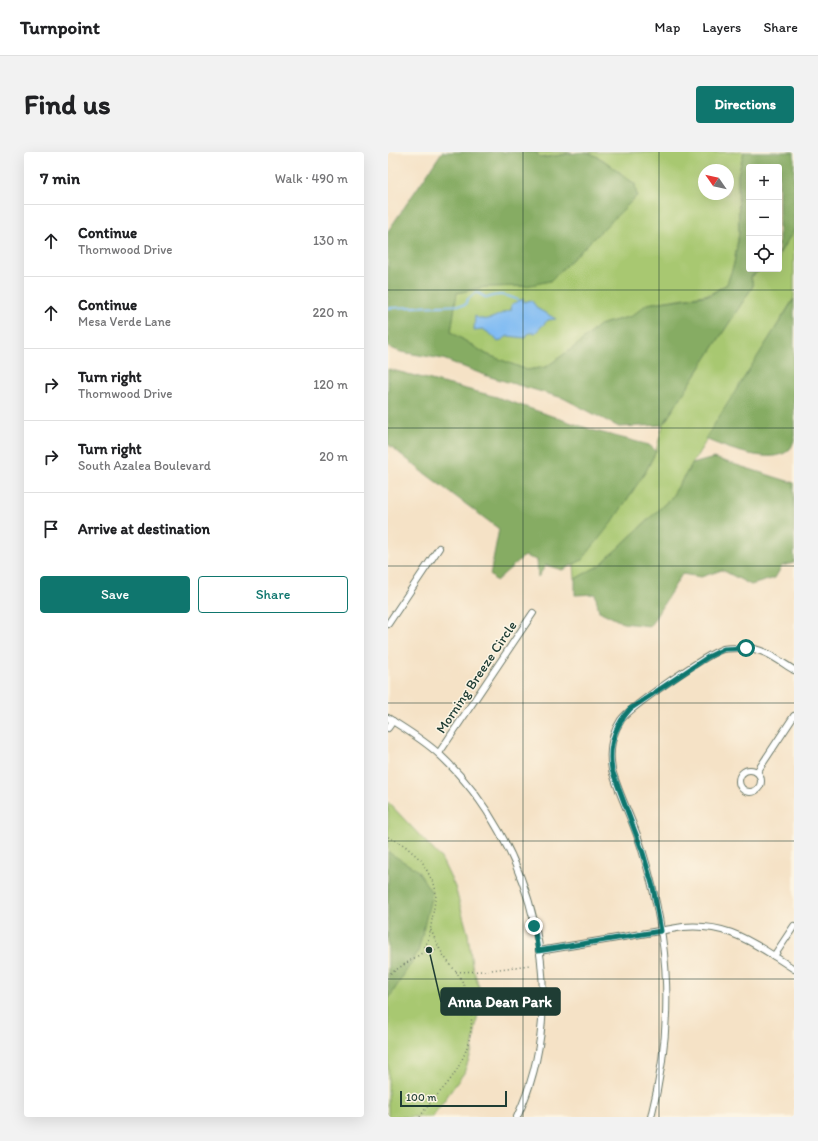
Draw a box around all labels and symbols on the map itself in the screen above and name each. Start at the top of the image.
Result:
north arrow [698,164,734,200]
street label: Morning Breeze Circle [432,617,521,737]
route start [737,639,755,657]
route end [525,917,543,935]
callout: Anna Dean Park [441,988,560,1015]
text: Anna Dean Park [447,993,552,1011]
scale bar [400,1089,507,1108]

